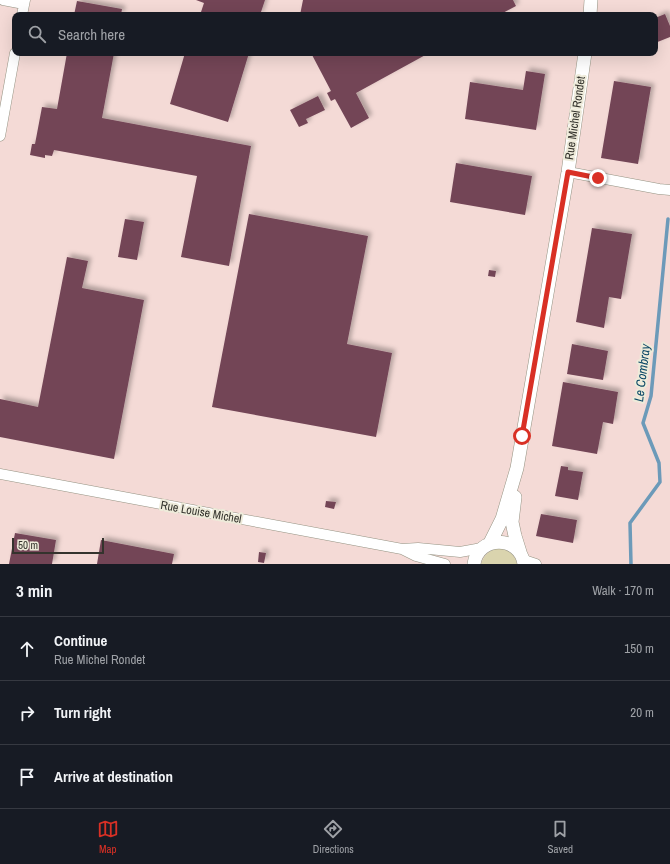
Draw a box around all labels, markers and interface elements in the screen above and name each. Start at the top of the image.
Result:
search box [12,12,658,56]
icon: search [26,23,48,45]
text: Search here [58,24,125,45]
street label: Rue Michel Rondet [561,75,589,161]
route end [589,169,607,187]
water label: Le Combray [630,342,654,403]
route start [513,427,531,445]
street label: Rue Louise Michel [159,497,243,527]
scale bar [12,536,104,555]
text: 50 m [18,538,38,552]
text: 3 min [16,579,52,602]
text: Walk · 170 m [592,582,654,599]
text: Continue [54,630,107,651]
icon: ahead [16,638,38,660]
text: 150 m [624,640,654,657]
text: Rue Michel Rondet [54,651,145,668]
icon: right [16,702,38,724]
text: Turn right [54,702,111,723]
text: 20 m [630,704,654,721]
icon: arrive [16,766,38,788]
text: Arrive at destination [54,766,173,787]
tab: Map [97,818,119,856]
tab: Directions [313,818,354,856]
tab: Saved [548,818,573,856]

